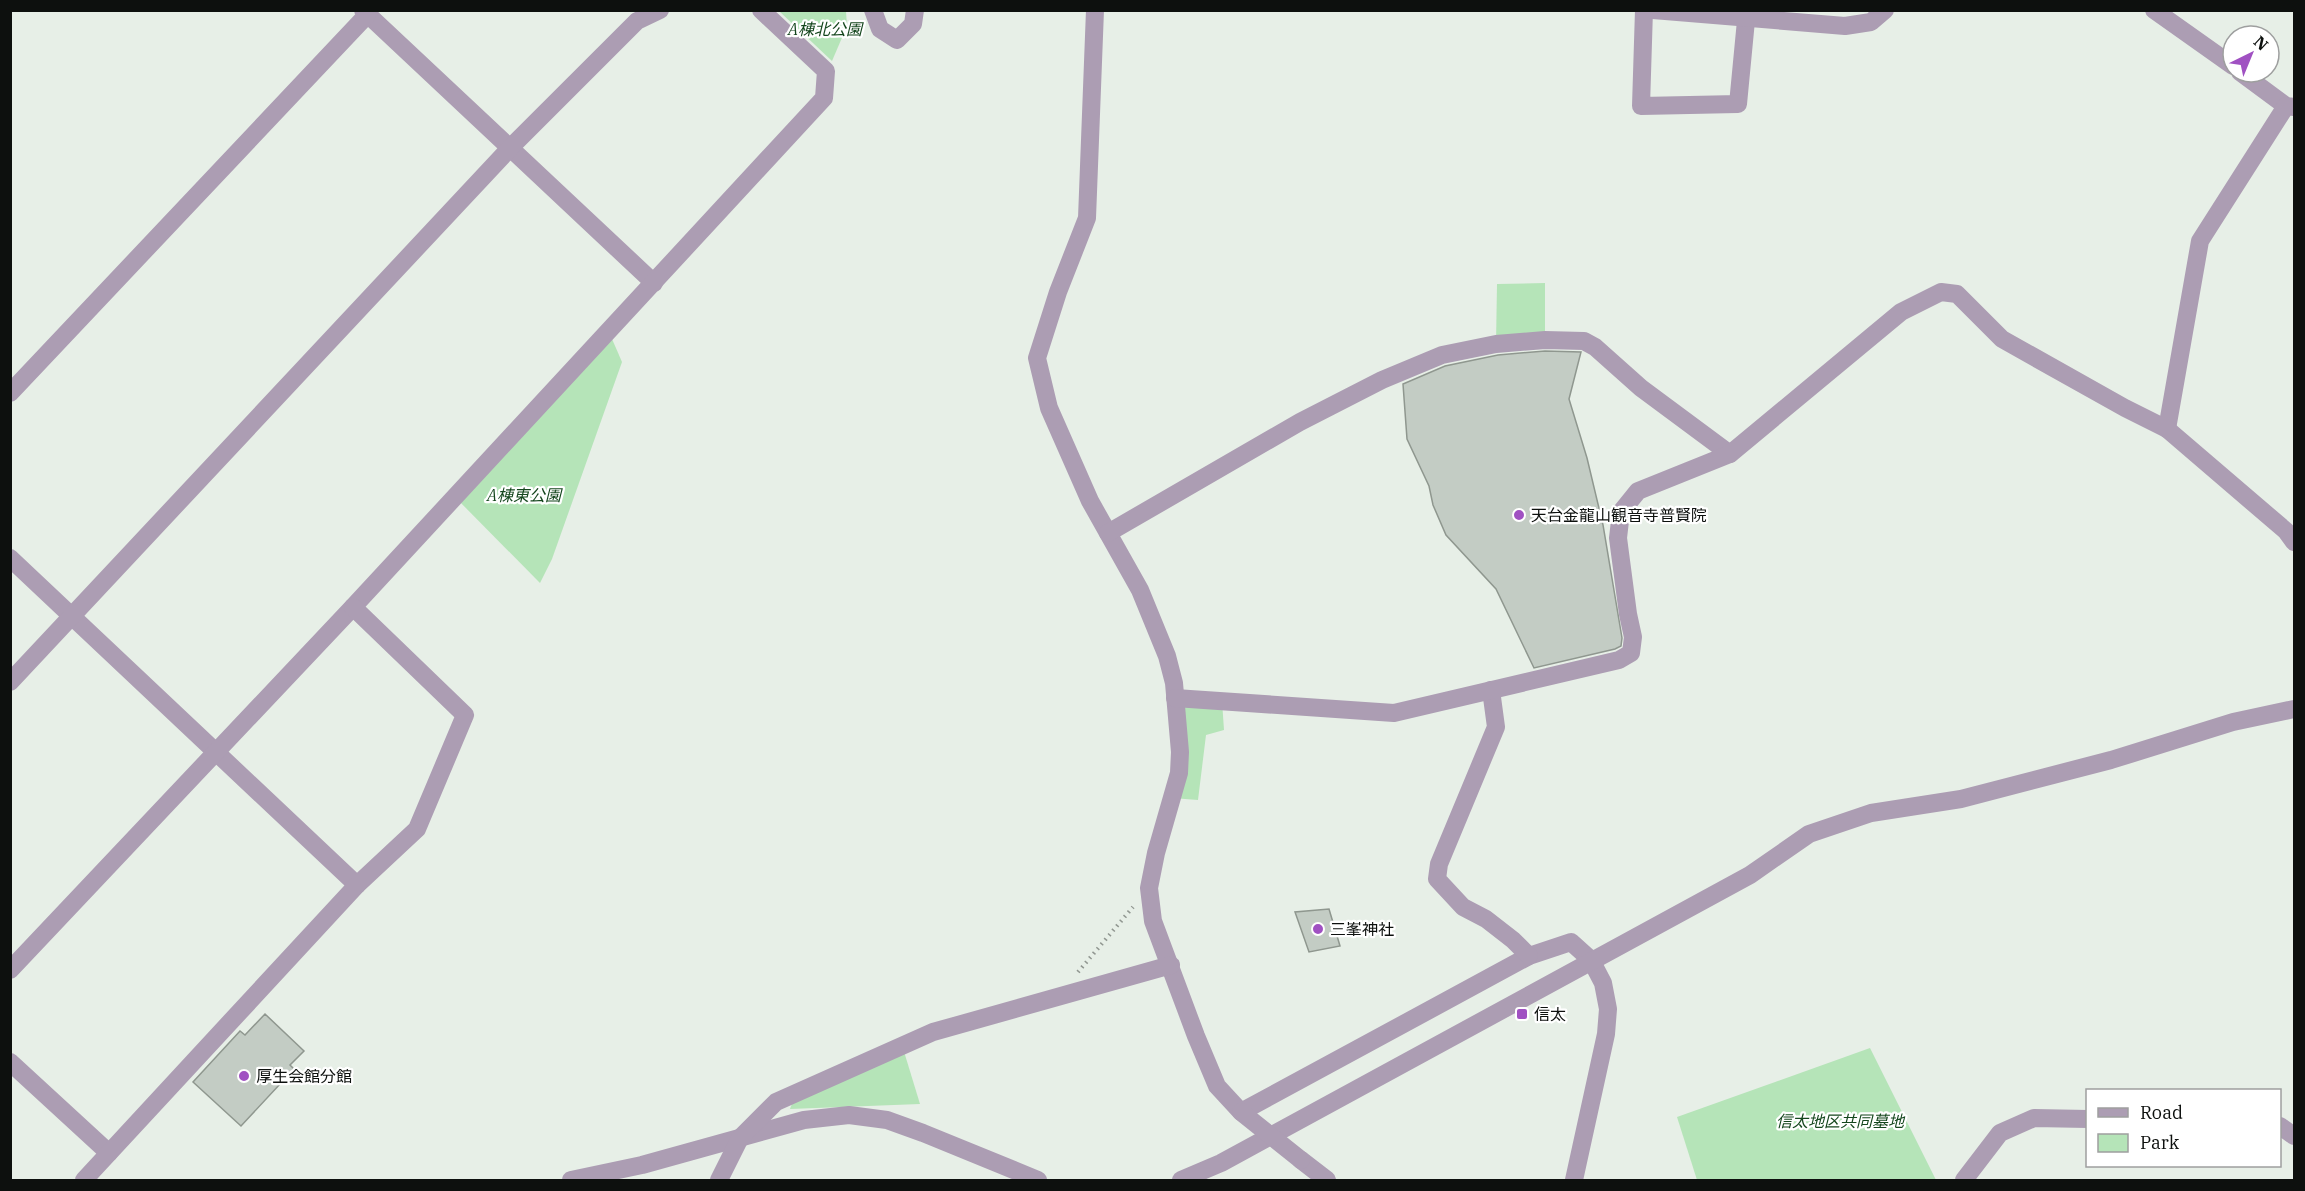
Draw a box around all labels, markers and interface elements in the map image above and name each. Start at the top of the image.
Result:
park label: A棟北公園 [787,19,864,39]
north arrow [2221,24,2281,84]
text: N [2250,31,2273,55]
park label: A棟東公園 [486,485,563,505]
place label: 天台金龍山観音寺普賢院 [1531,505,1707,525]
marker: 天台金龍山観音寺普賢院 [1512,508,1526,522]
place label: 三峯神社 [1330,919,1394,939]
marker: 三峯神社 [1311,922,1325,936]
place label: 信太 [1534,1004,1566,1024]
marker: 信太 [1515,1007,1529,1021]
place label: 厚生会館分館 [256,1066,352,1086]
marker: 厚生会館分館 [237,1069,251,1083]
legend [2086,1089,2281,1167]
text: Road [2140,1101,2183,1124]
park label: 信太地区共同墓地 [1776,1111,1906,1131]
text: Park [2140,1131,2180,1154]

